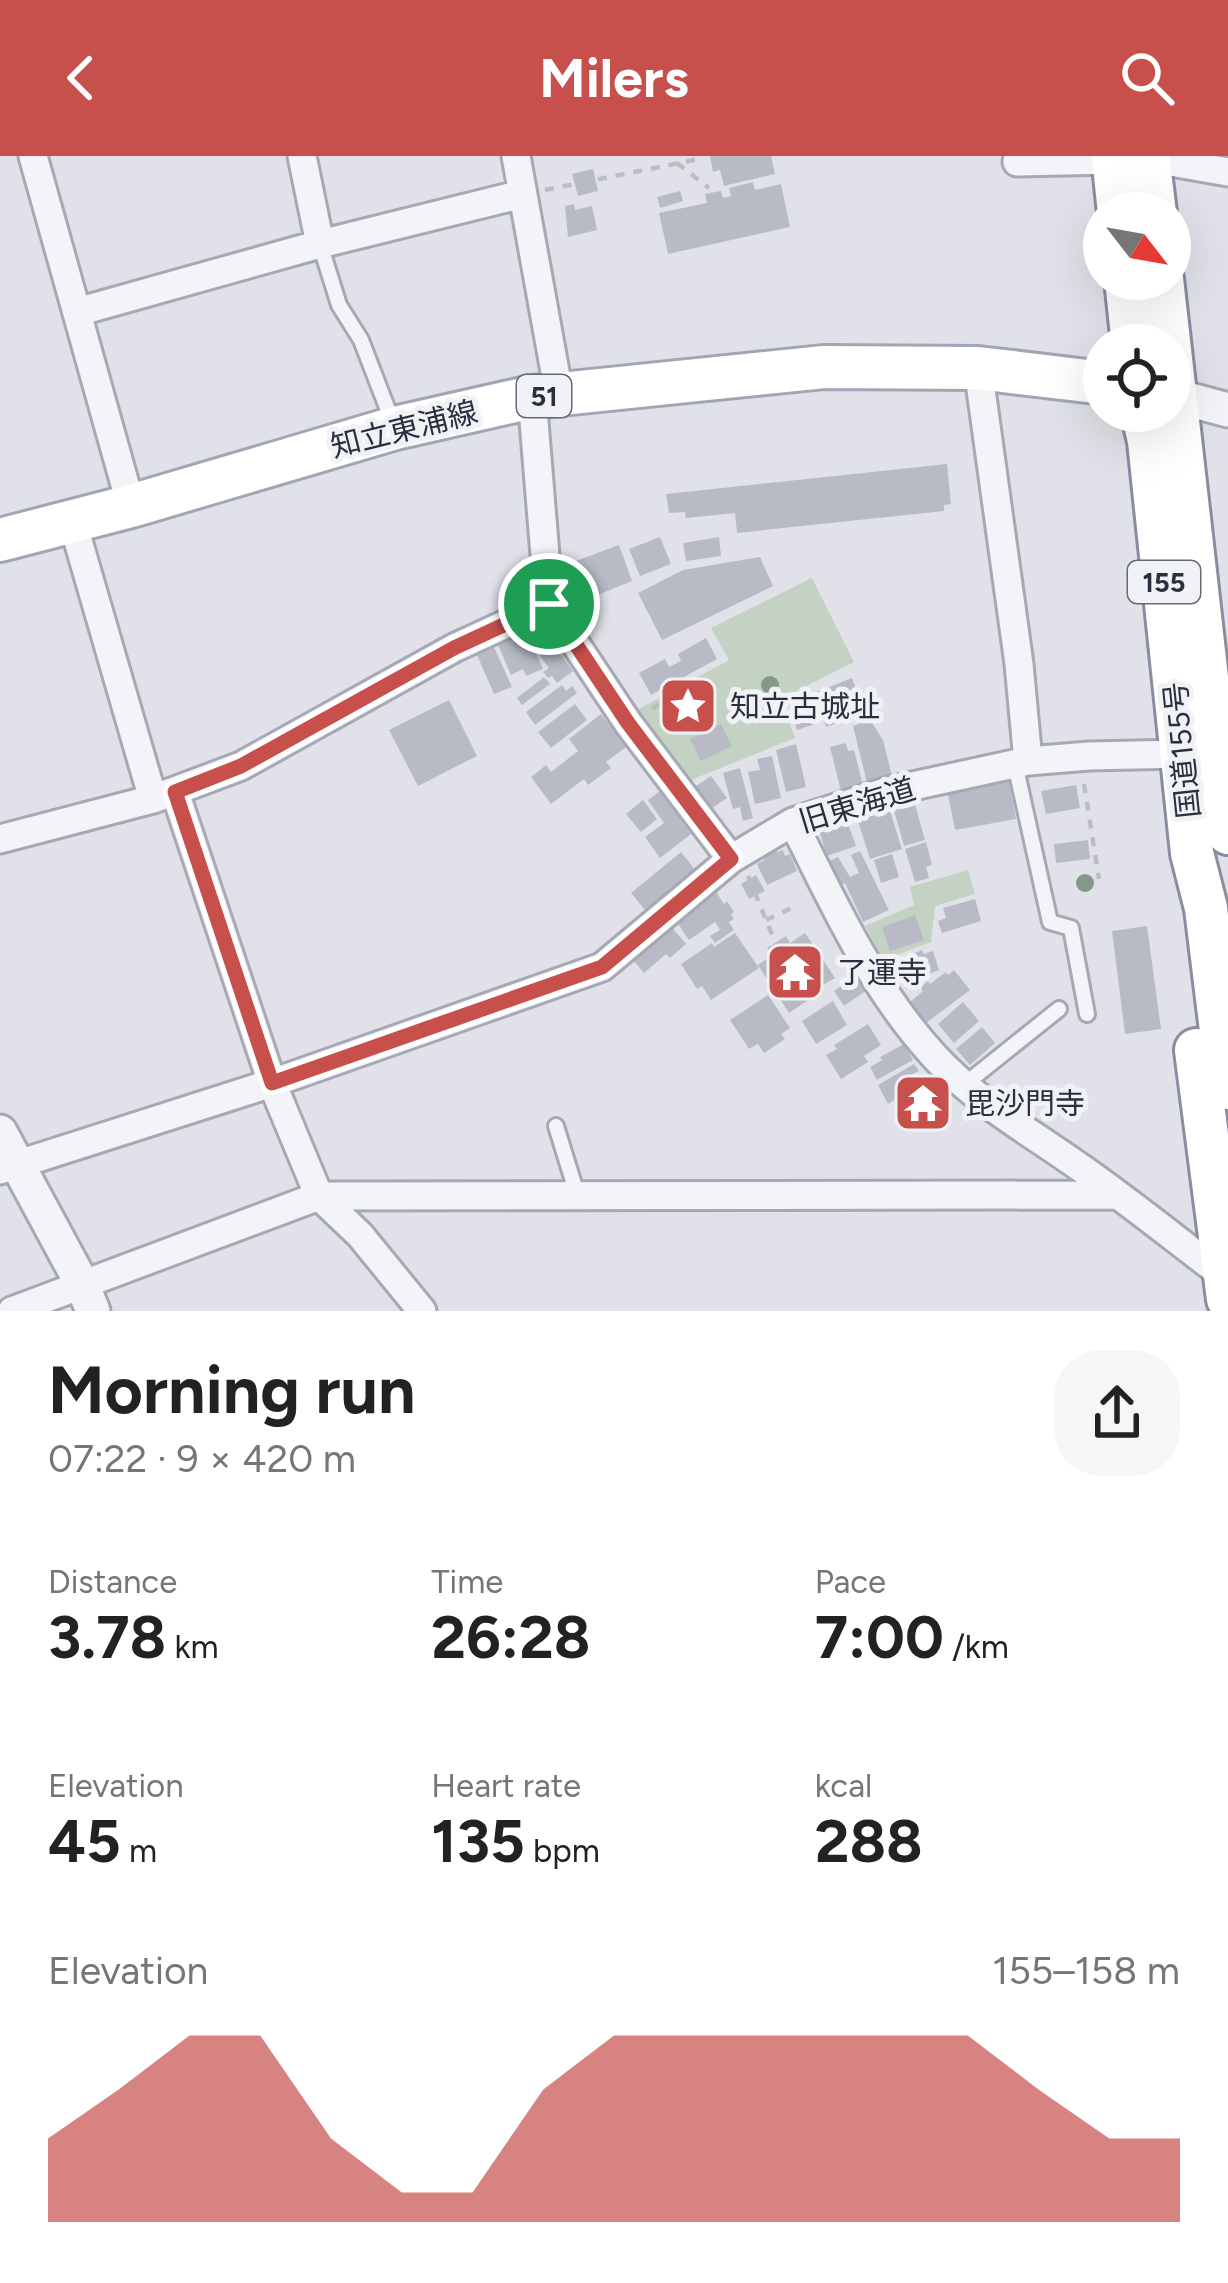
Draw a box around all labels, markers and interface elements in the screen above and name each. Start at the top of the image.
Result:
icon: back [48,45,114,111]
icon: search [1114,45,1180,111]
text: Milers [539,46,689,111]
north arrow [1083,192,1191,300]
map controls [1083,192,1191,432]
button: locate [1083,324,1191,432]
road number: 51 [517,375,571,417]
street label: 知立東浦線 [327,393,481,465]
pin [498,553,600,655]
road number: 155 [1128,561,1200,603]
icon: arrive [516,571,582,637]
place icon: 知立古城址 [657,675,719,737]
street label: 国道155号 [1156,680,1208,820]
place label: 知立古城址 [730,688,880,725]
street label: 旧東海道 [794,770,920,840]
temple icon: 了運寺 [764,941,826,1003]
place label: 了運寺 [837,954,927,991]
temple icon: 毘沙門寺 [892,1072,954,1134]
place label: 毘沙門寺 [965,1085,1085,1122]
text: Morning run [48,1350,416,1430]
button: share [1054,1350,1180,1476]
text: 07:22 · 9 × 420 m [48,1435,356,1482]
text: Distance [48,1562,177,1601]
text: Time [431,1562,503,1601]
text: Pace [815,1562,886,1601]
text: 3.78 [48,1601,166,1673]
text: 26:28 [431,1601,590,1673]
text: 7:00 [815,1601,944,1673]
text: km [166,1627,219,1666]
text: /km [944,1627,1009,1666]
text: Elevation [48,1766,184,1805]
text: Heart rate [431,1766,581,1805]
text: kcal [815,1766,872,1805]
text: 45 [48,1805,121,1877]
text: 135 [431,1805,525,1877]
text: 288 [815,1805,923,1877]
text: m [121,1831,157,1870]
text: bpm [525,1831,600,1870]
text: Elevation [48,1947,208,1994]
text: 155–158 m [992,1947,1180,1994]

